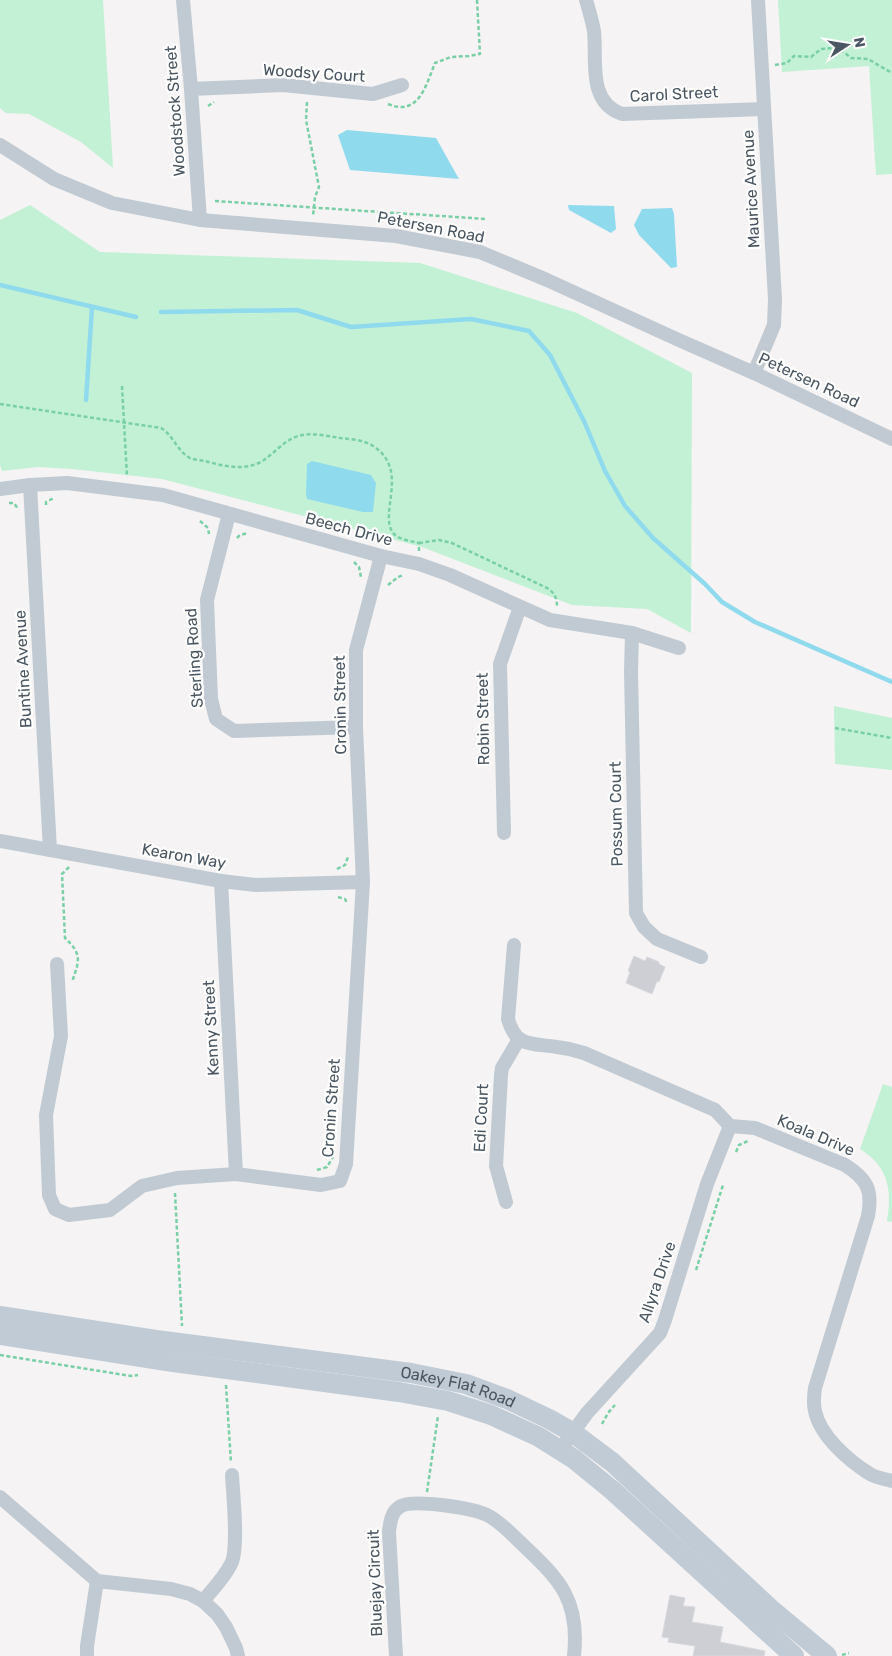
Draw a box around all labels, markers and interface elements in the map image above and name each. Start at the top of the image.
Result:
north arrow [822,20,872,70]
text: N [850,36,869,49]
street label: Woodstock Street [161,45,189,177]
street label: Woodsy Court [262,60,366,86]
street label: Carol Street [629,82,719,106]
street label: Maurice Avenue [738,129,764,249]
street label: Petersen Road [376,207,486,247]
street label: Petersen Road [756,348,862,412]
street label: Beech Drive [303,508,395,550]
street label: Sterling Road [181,607,207,709]
street label: Buntine Avenue [10,609,36,729]
street label: Cronin Street [330,655,350,755]
street label: Robin Street [473,672,493,766]
street label: Possum Court [606,761,626,867]
street label: Kearon Way [140,839,228,873]
street label: Kenny Street [199,980,223,1076]
street label: Cronin Street [318,1058,344,1158]
street label: Edi Court [470,1083,492,1153]
street label: Koala Drive [774,1110,858,1160]
street label: Allyra Drive [634,1239,680,1325]
street label: Oakey Flat Road [400,1362,519,1411]
street label: Bluejay Circuit [364,1529,386,1637]

